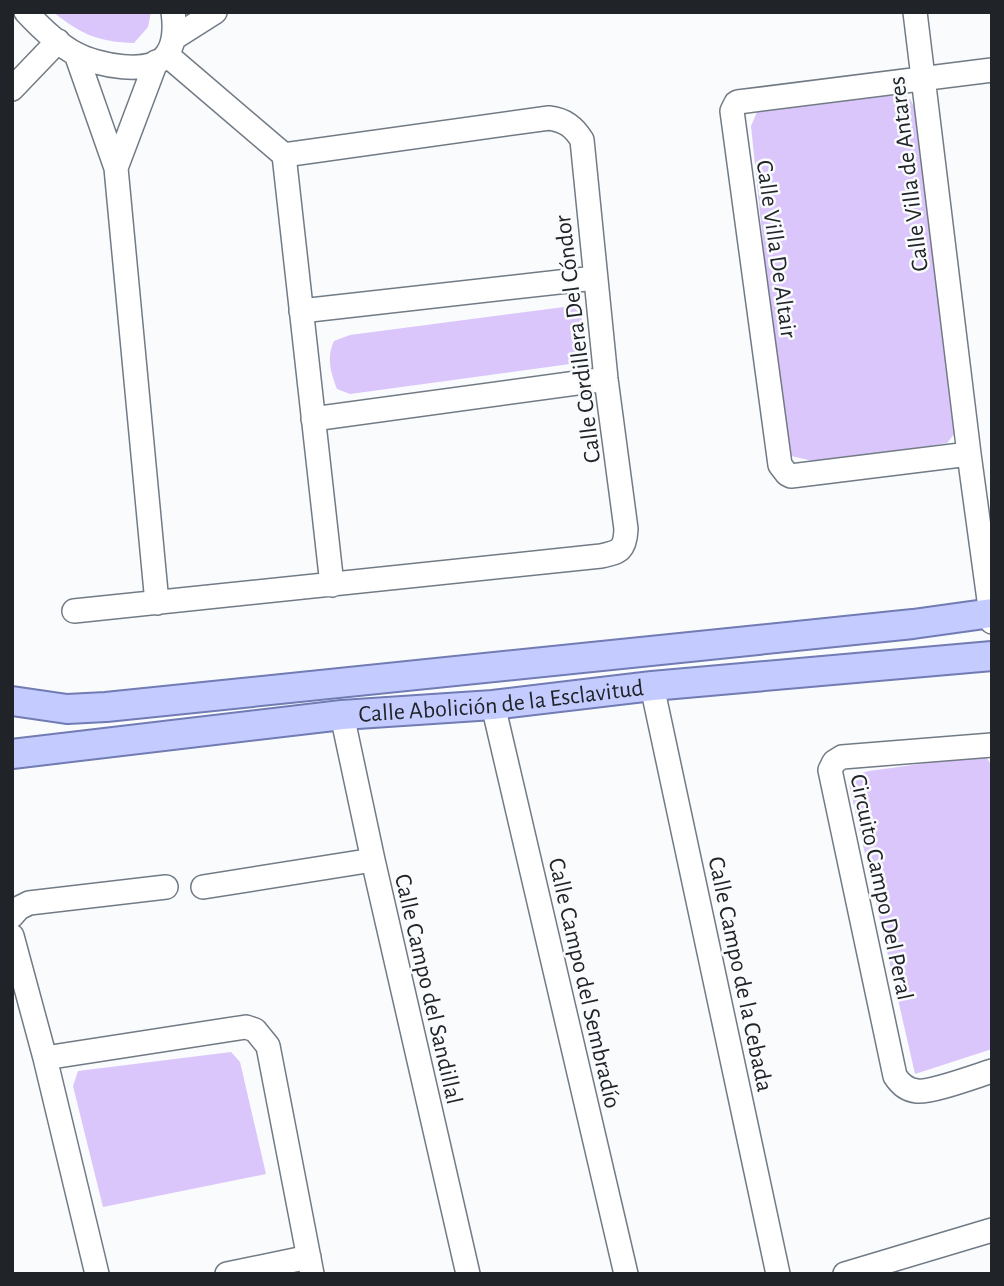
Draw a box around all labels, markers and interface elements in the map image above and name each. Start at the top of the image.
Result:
street label: Calle Villa de Antares [885,75,933,273]
street label: Calle Villa De Altair [752,159,800,340]
street label: Calle Cordillera Del Cóndor [551,213,605,464]
street label: Calle Abolición de la Esclavitud [358,676,645,727]
street label: Circuito Campo Del Peral [845,772,917,1002]
street label: Calle Campo de la Cebada [703,855,777,1094]
street label: Calle Campo del Sembradío [544,856,625,1111]
street label: Calle Campo del Sandillal [390,872,466,1107]

